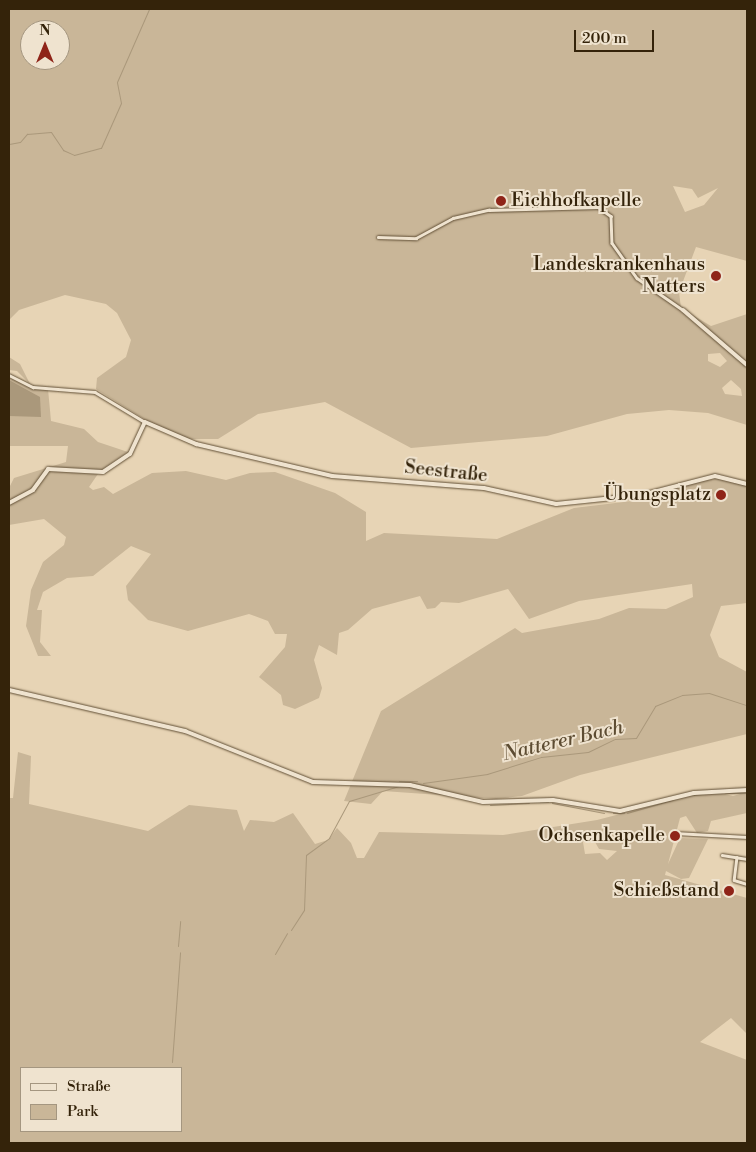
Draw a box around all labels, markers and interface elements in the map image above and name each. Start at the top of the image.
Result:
north arrow [20,20,70,70]
scale bar [576,20,656,52]
text: N [39,22,51,40]
text: 200 m [582,29,627,48]
place label: Eichhofkapelle [511,190,641,212]
marker: Eichhofkapelle [495,195,507,207]
place label: Landeskrankenhaus Natters [533,254,705,298]
marker: Landeskrankenhaus Natters [709,269,723,283]
street label: Seestraße [403,456,489,488]
place label: Übungsplatz [604,484,711,506]
marker: Übungsplatz [715,489,727,501]
water label: Natterer Bach [500,715,626,767]
place label: Ochsenkapelle [539,825,665,847]
marker: Ochsenkapelle [669,830,681,842]
place label: Schießstand [614,880,719,902]
marker: Schießstand [723,885,735,897]
legend [20,1067,182,1132]
text: Straße [67,1077,111,1096]
text: Park [67,1102,98,1121]

